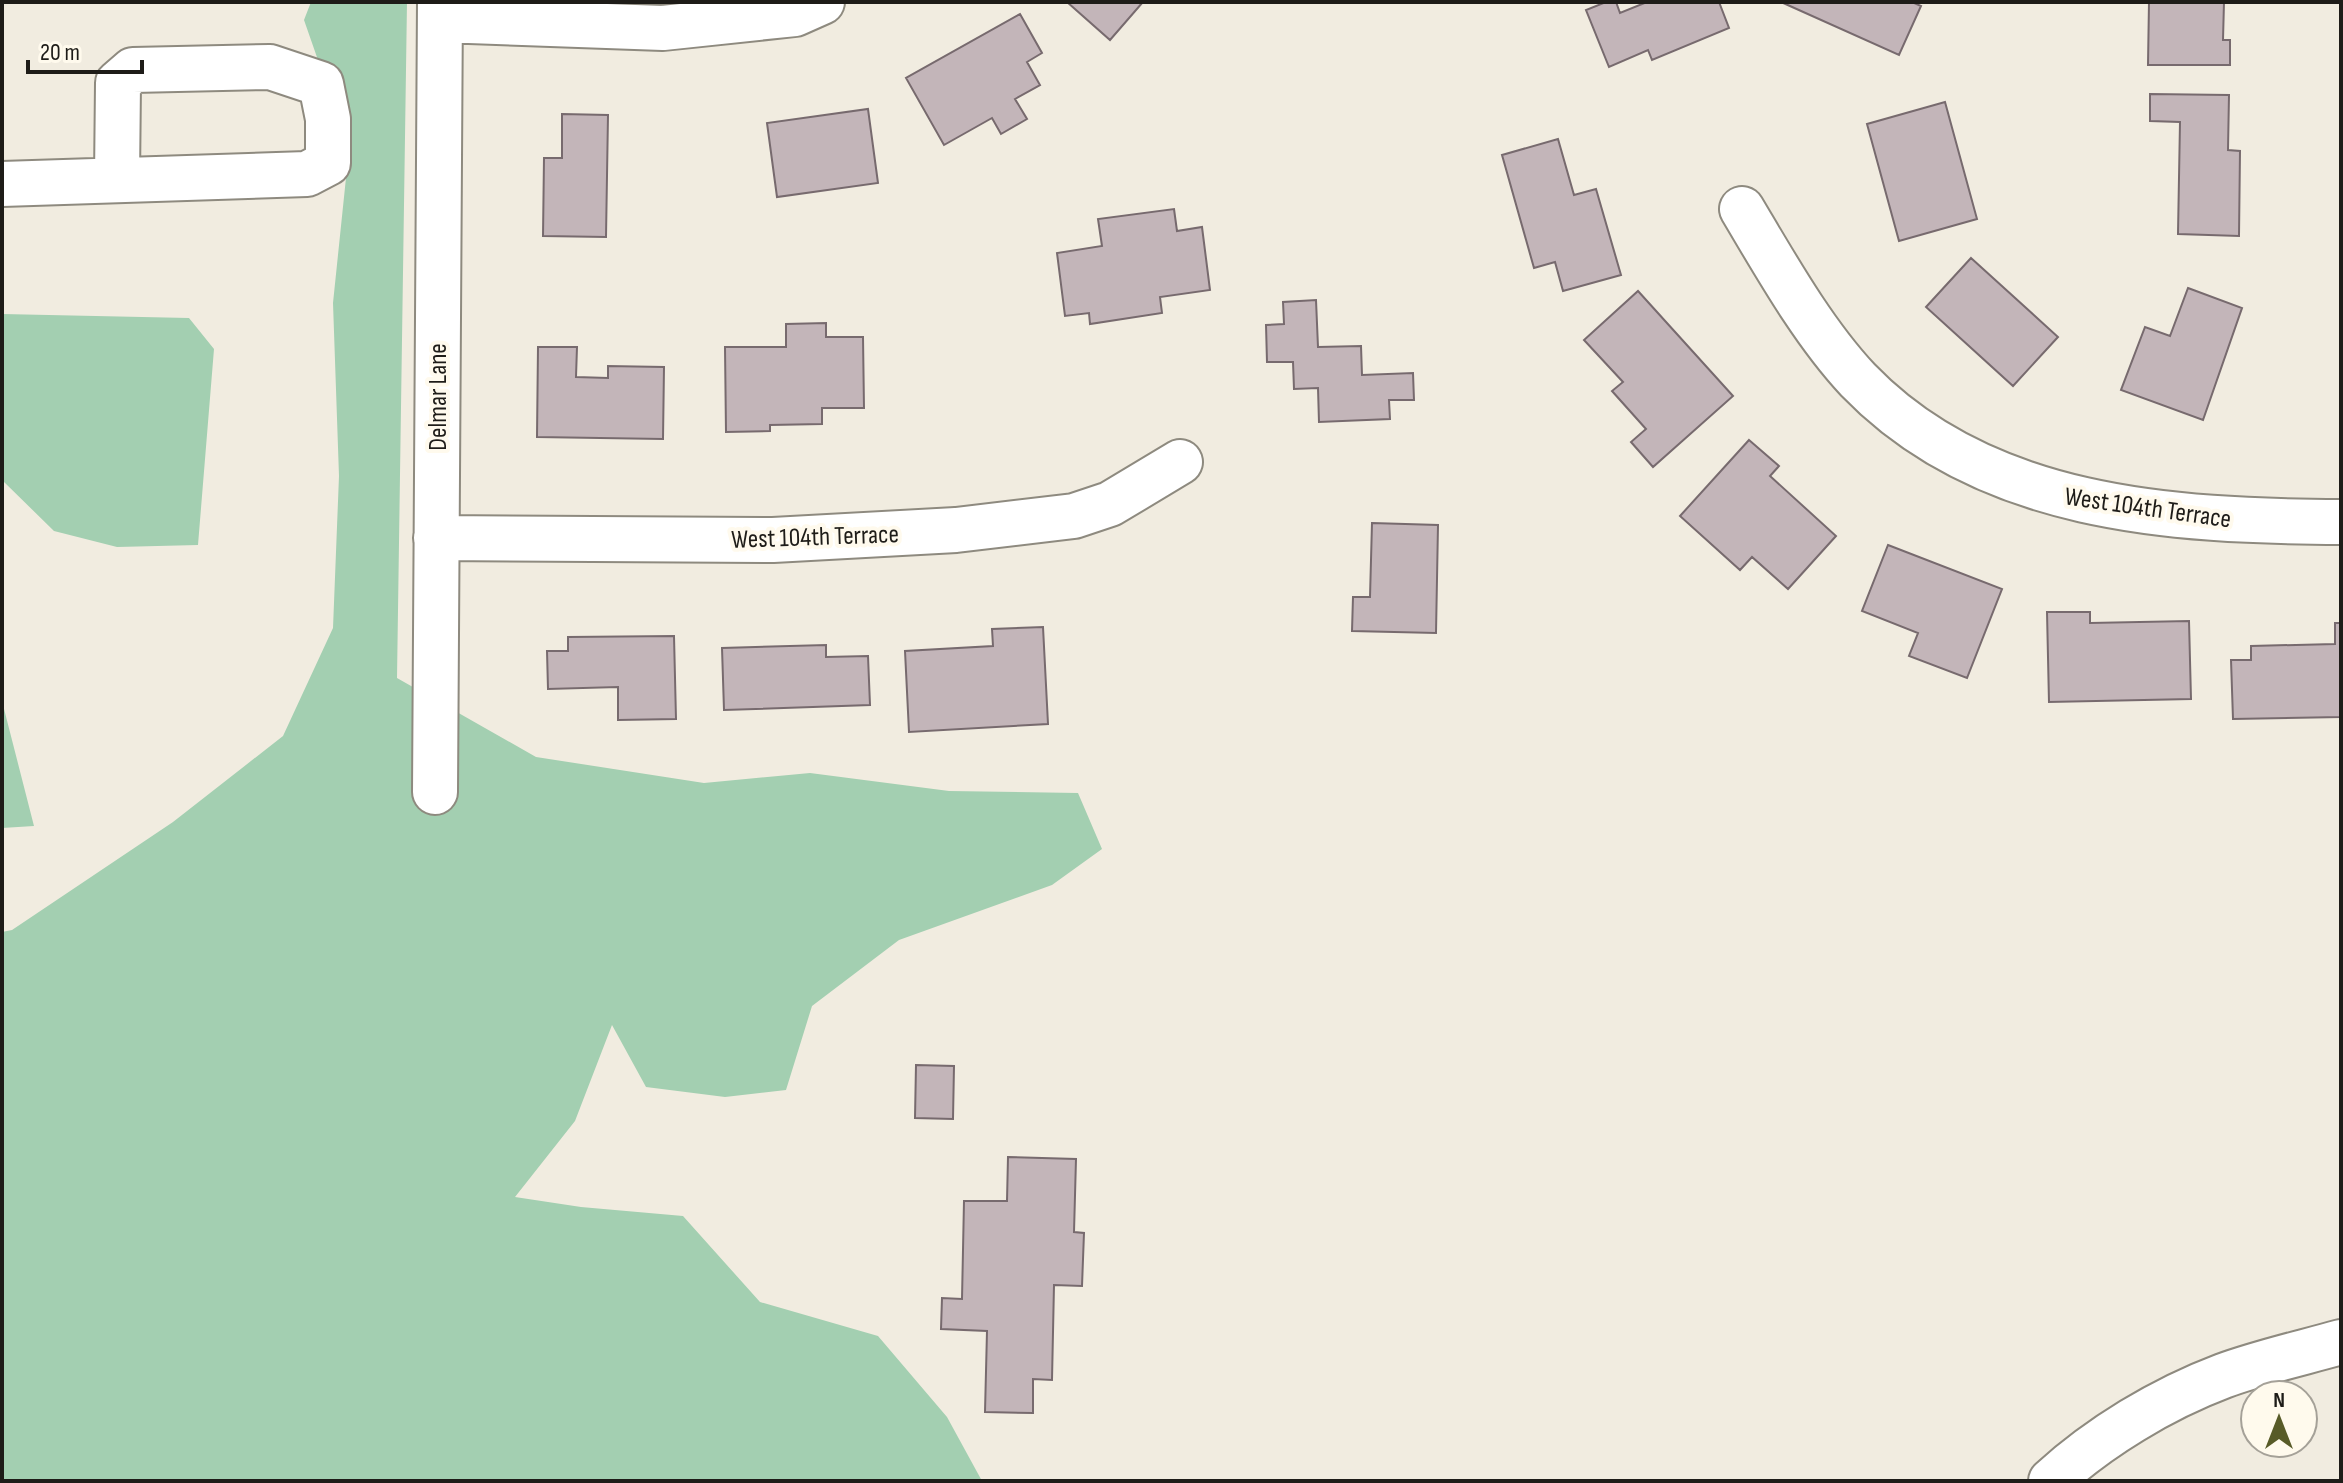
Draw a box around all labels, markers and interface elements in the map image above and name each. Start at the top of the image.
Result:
scale bar [28,24,142,74]
text: 20 m [40,38,80,67]
street label: Delmar Lane [423,343,454,451]
street label: West 104th Terrace [2063,481,2233,536]
street label: West 104th Terrace [731,519,899,556]
north arrow [2239,1379,2319,1459]
text: N [2273,1387,2285,1414]

